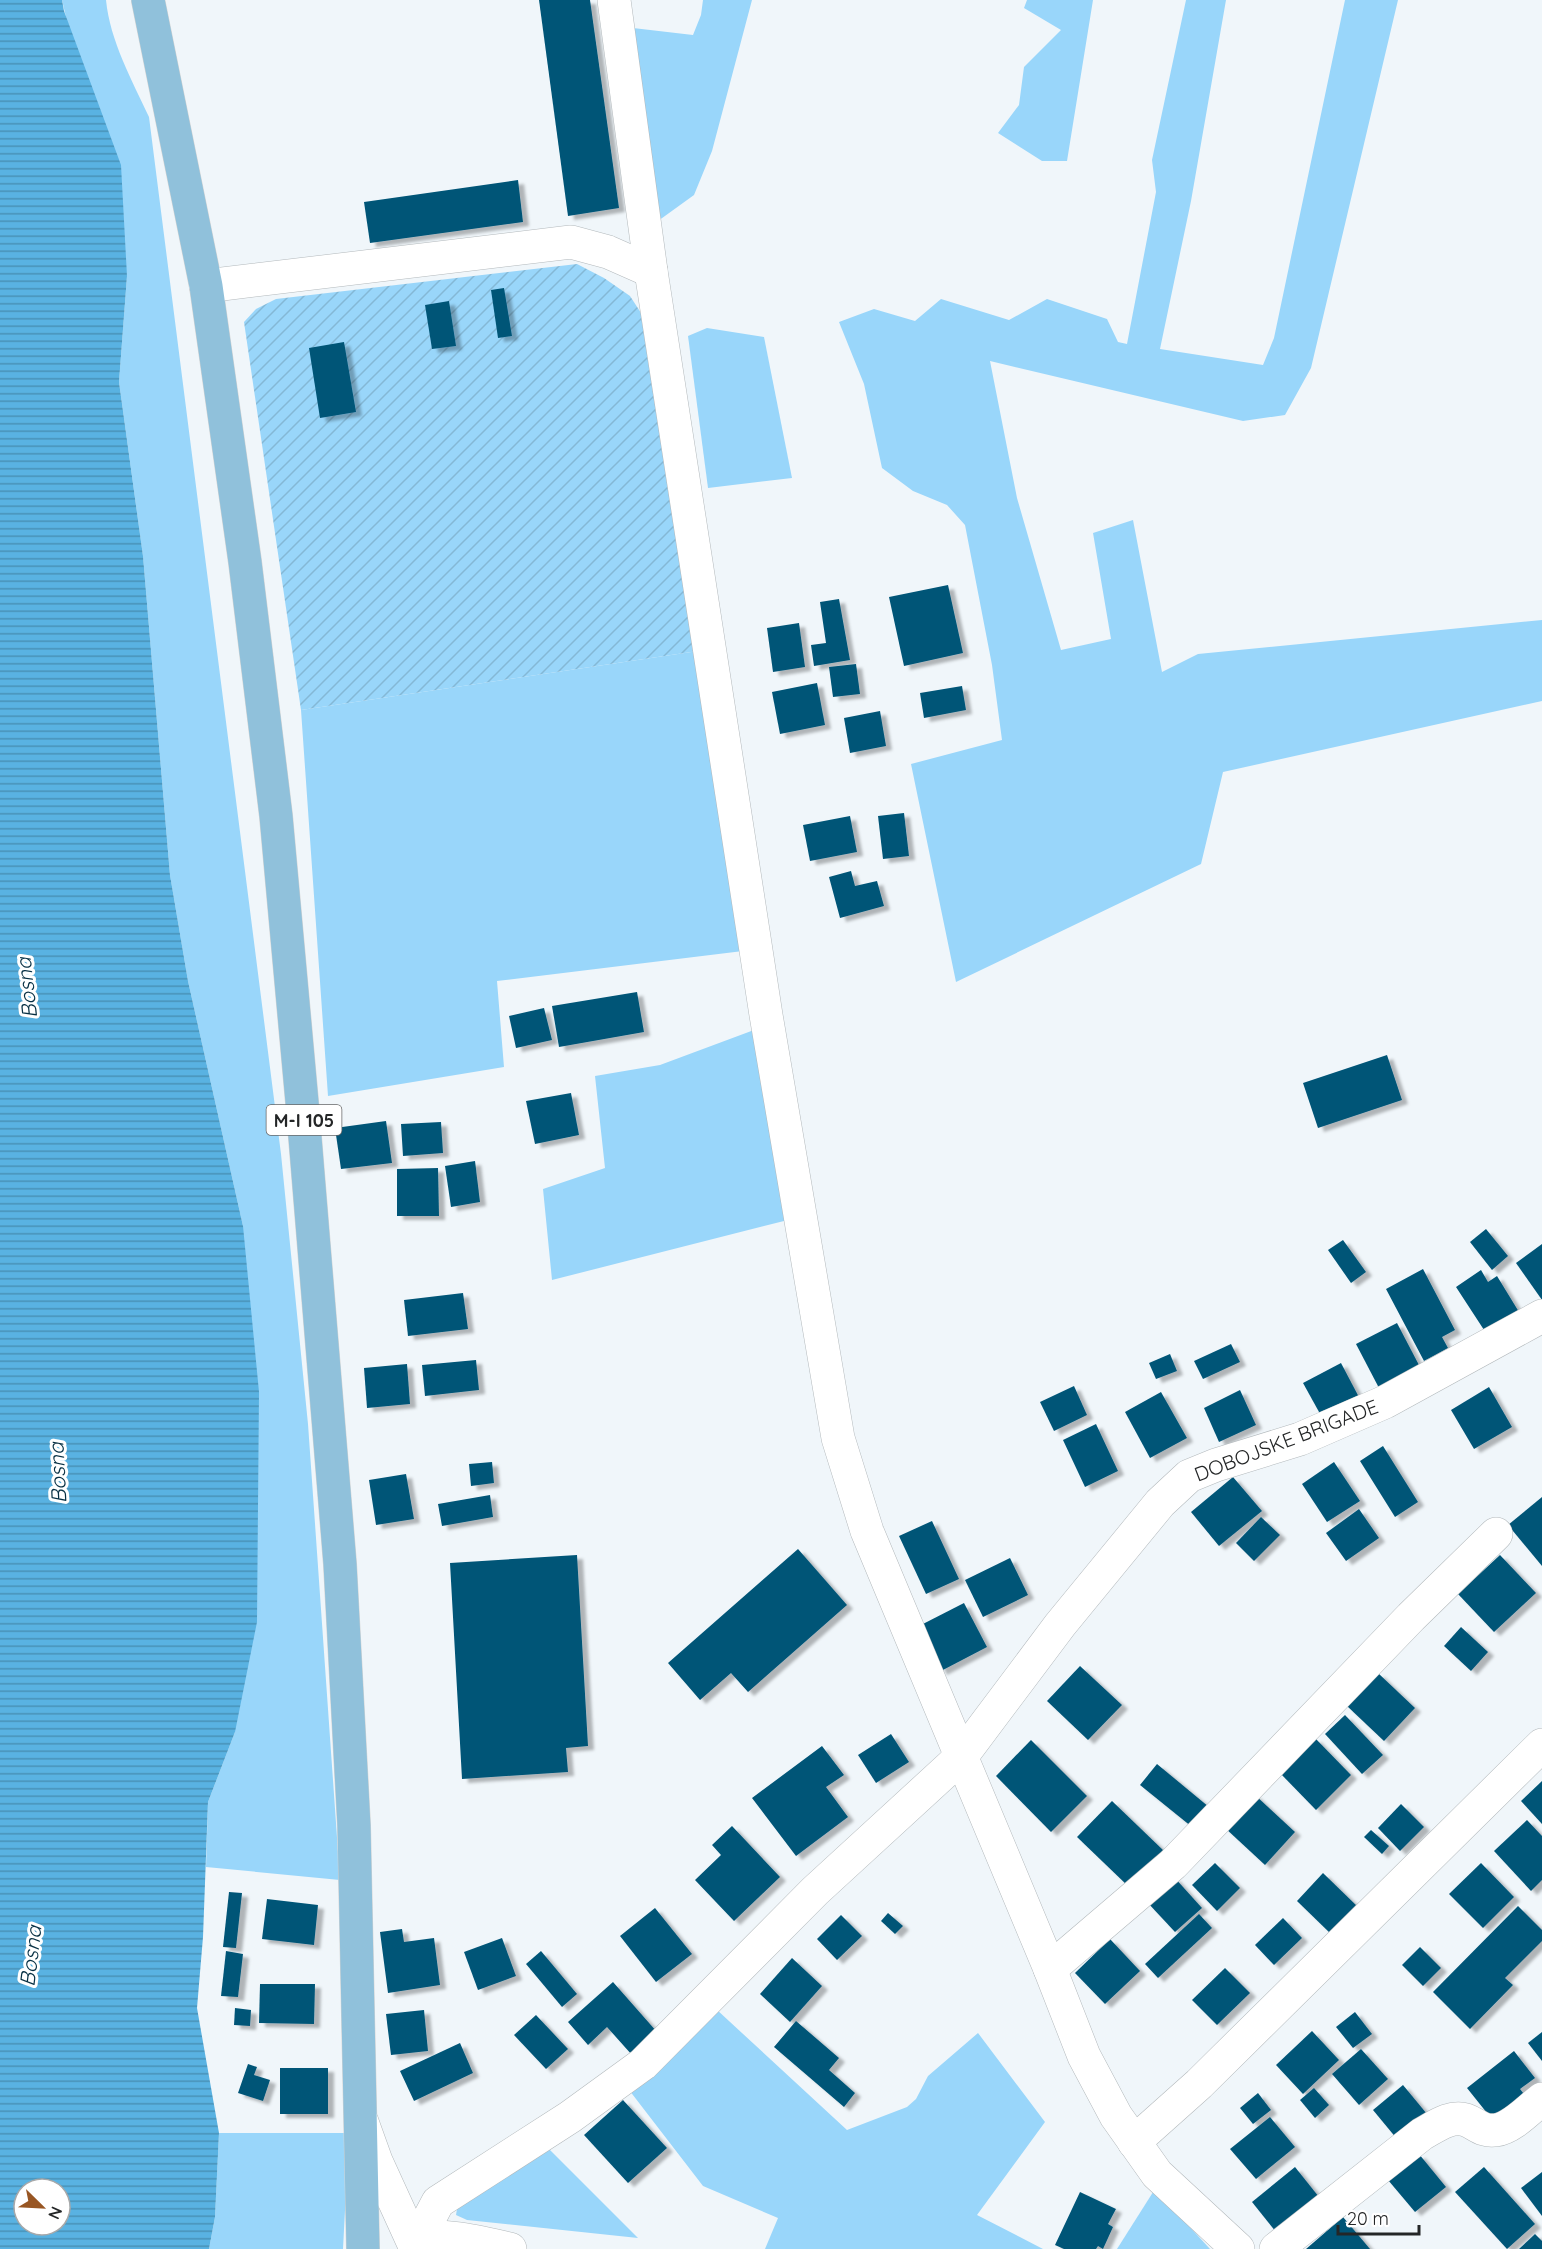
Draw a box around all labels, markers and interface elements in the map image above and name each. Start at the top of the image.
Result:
water label: Bosna [10,955,42,1020]
road number: M-I 105 [266,1105,342,1135]
street label: DOBOJSKE BRIGADE [1191,1393,1381,1487]
water label: Bosna [42,1441,72,1504]
water label: Bosna [13,1923,47,1988]
north arrow [12,2177,72,2237]
scale bar [1338,2198,1419,2236]
text: N [44,2204,67,2223]
text: 20 m [1347,2207,1389,2230]

